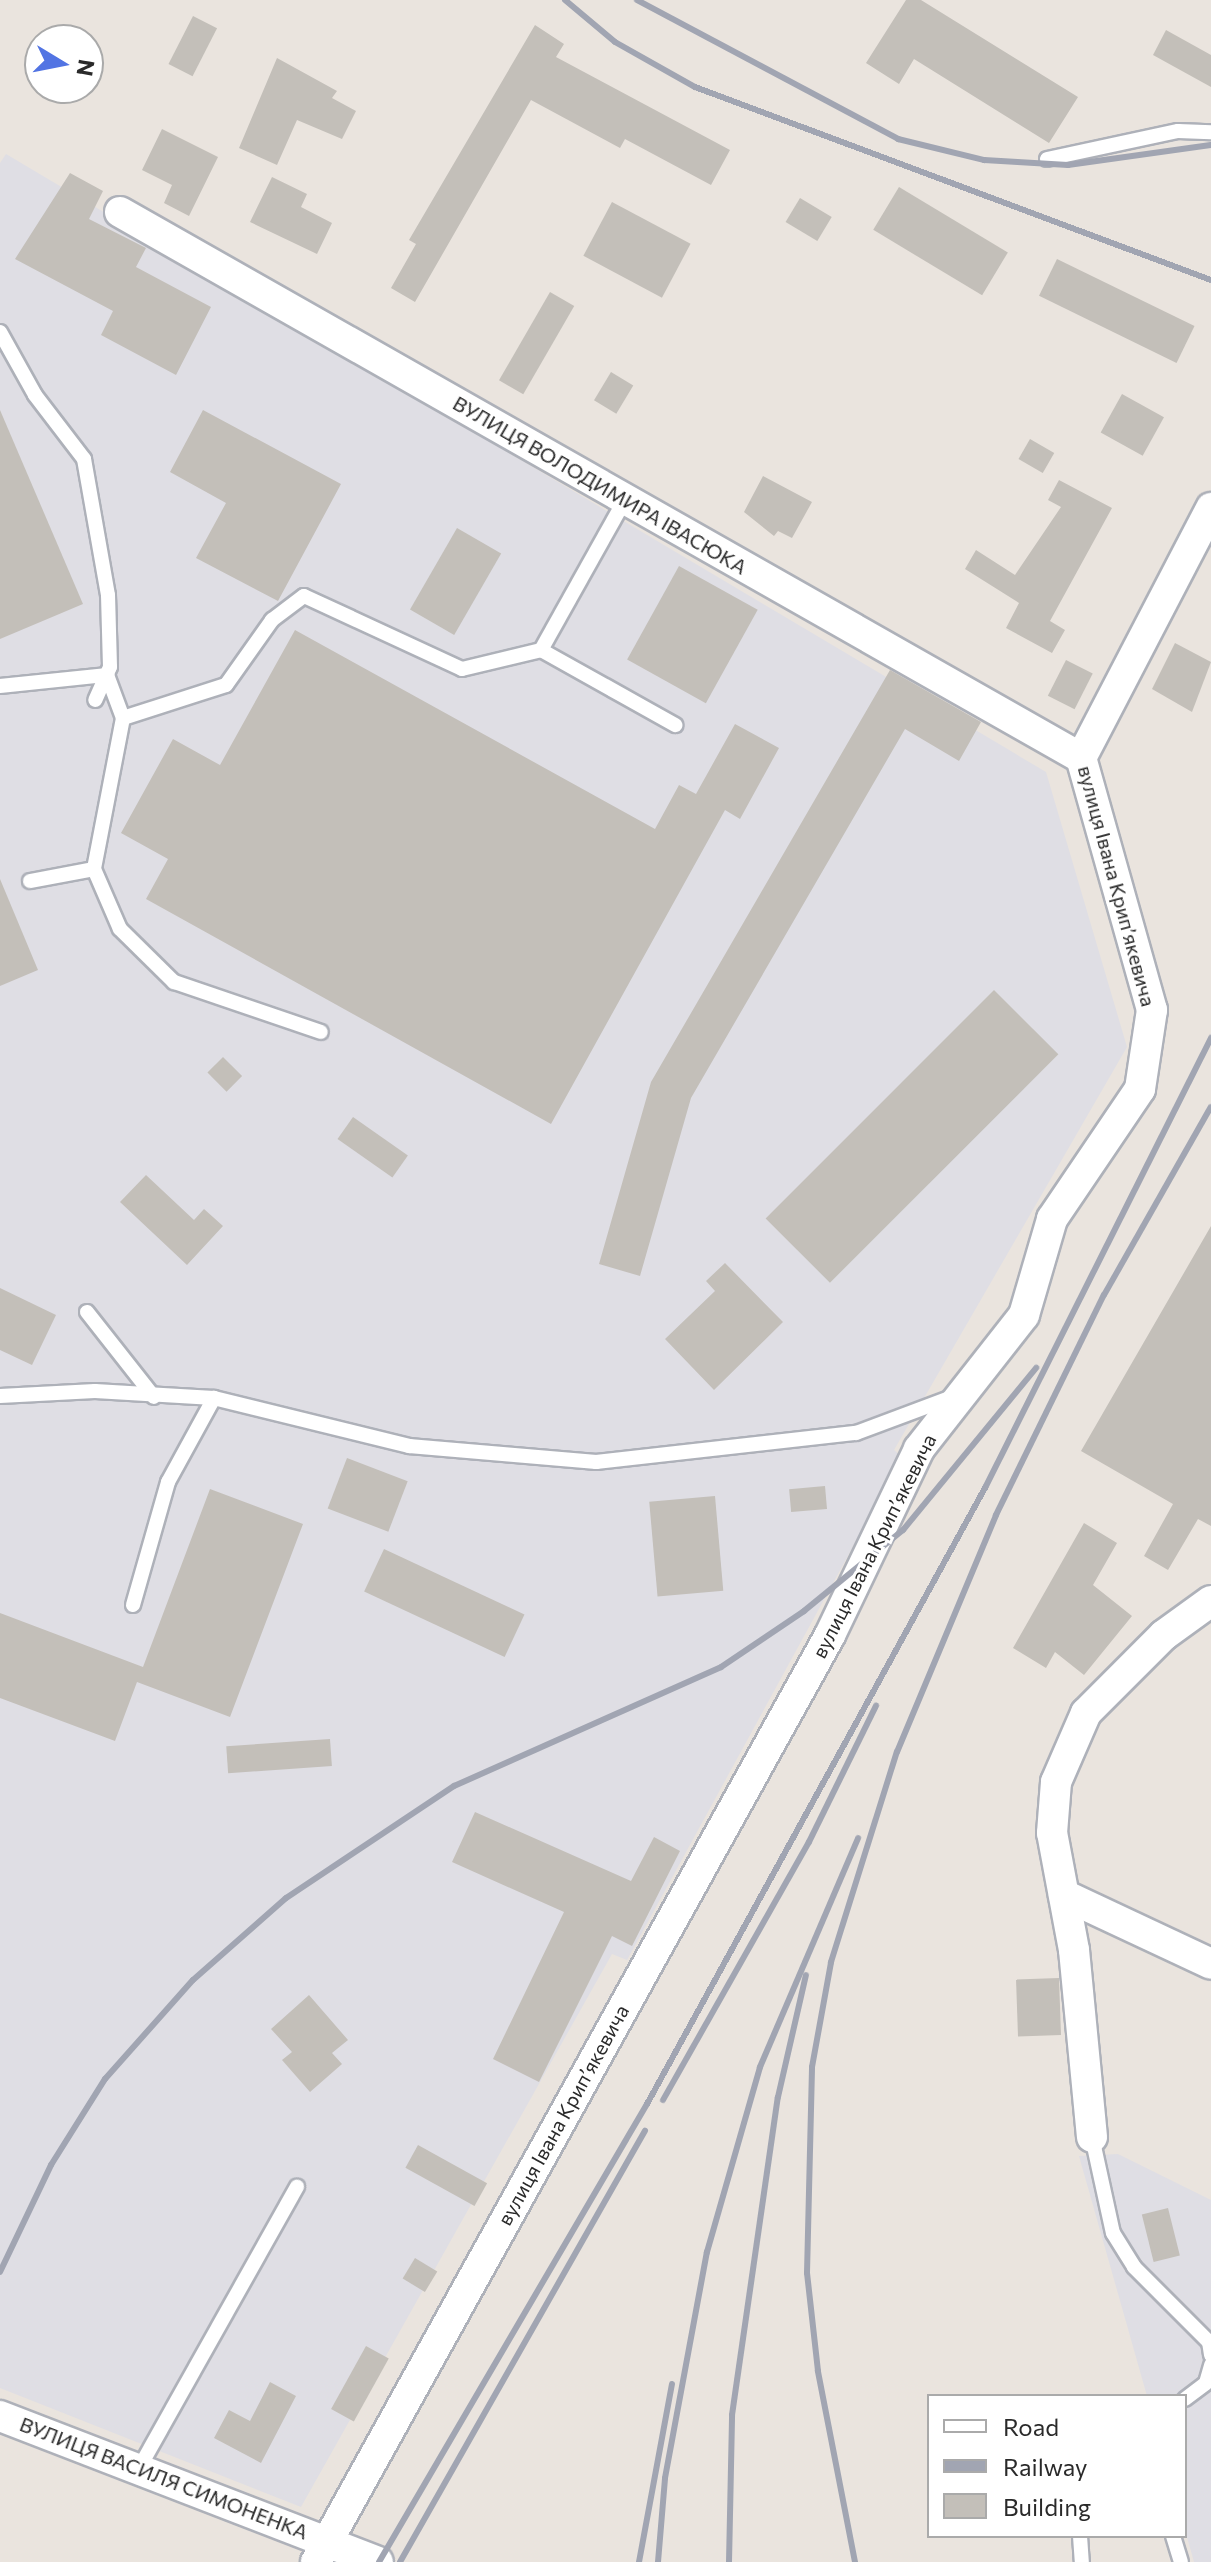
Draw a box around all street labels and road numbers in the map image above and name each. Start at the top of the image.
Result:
street label: ВУЛИЦЯ ВОЛОДИМИРА ІВАСЮКА [449,391,751,579]
street label: вулиця Івана Крипʼякевича [1073,763,1161,1009]
street label: вулиця Івана Крипʼякевича [807,1430,941,1662]
street label: вулиця Івана Крипʼякевича [492,2001,634,2229]
street label: ВУЛИЦЯ ВАСИЛЯ СИМОНЕНКА [16,2412,312,2544]

